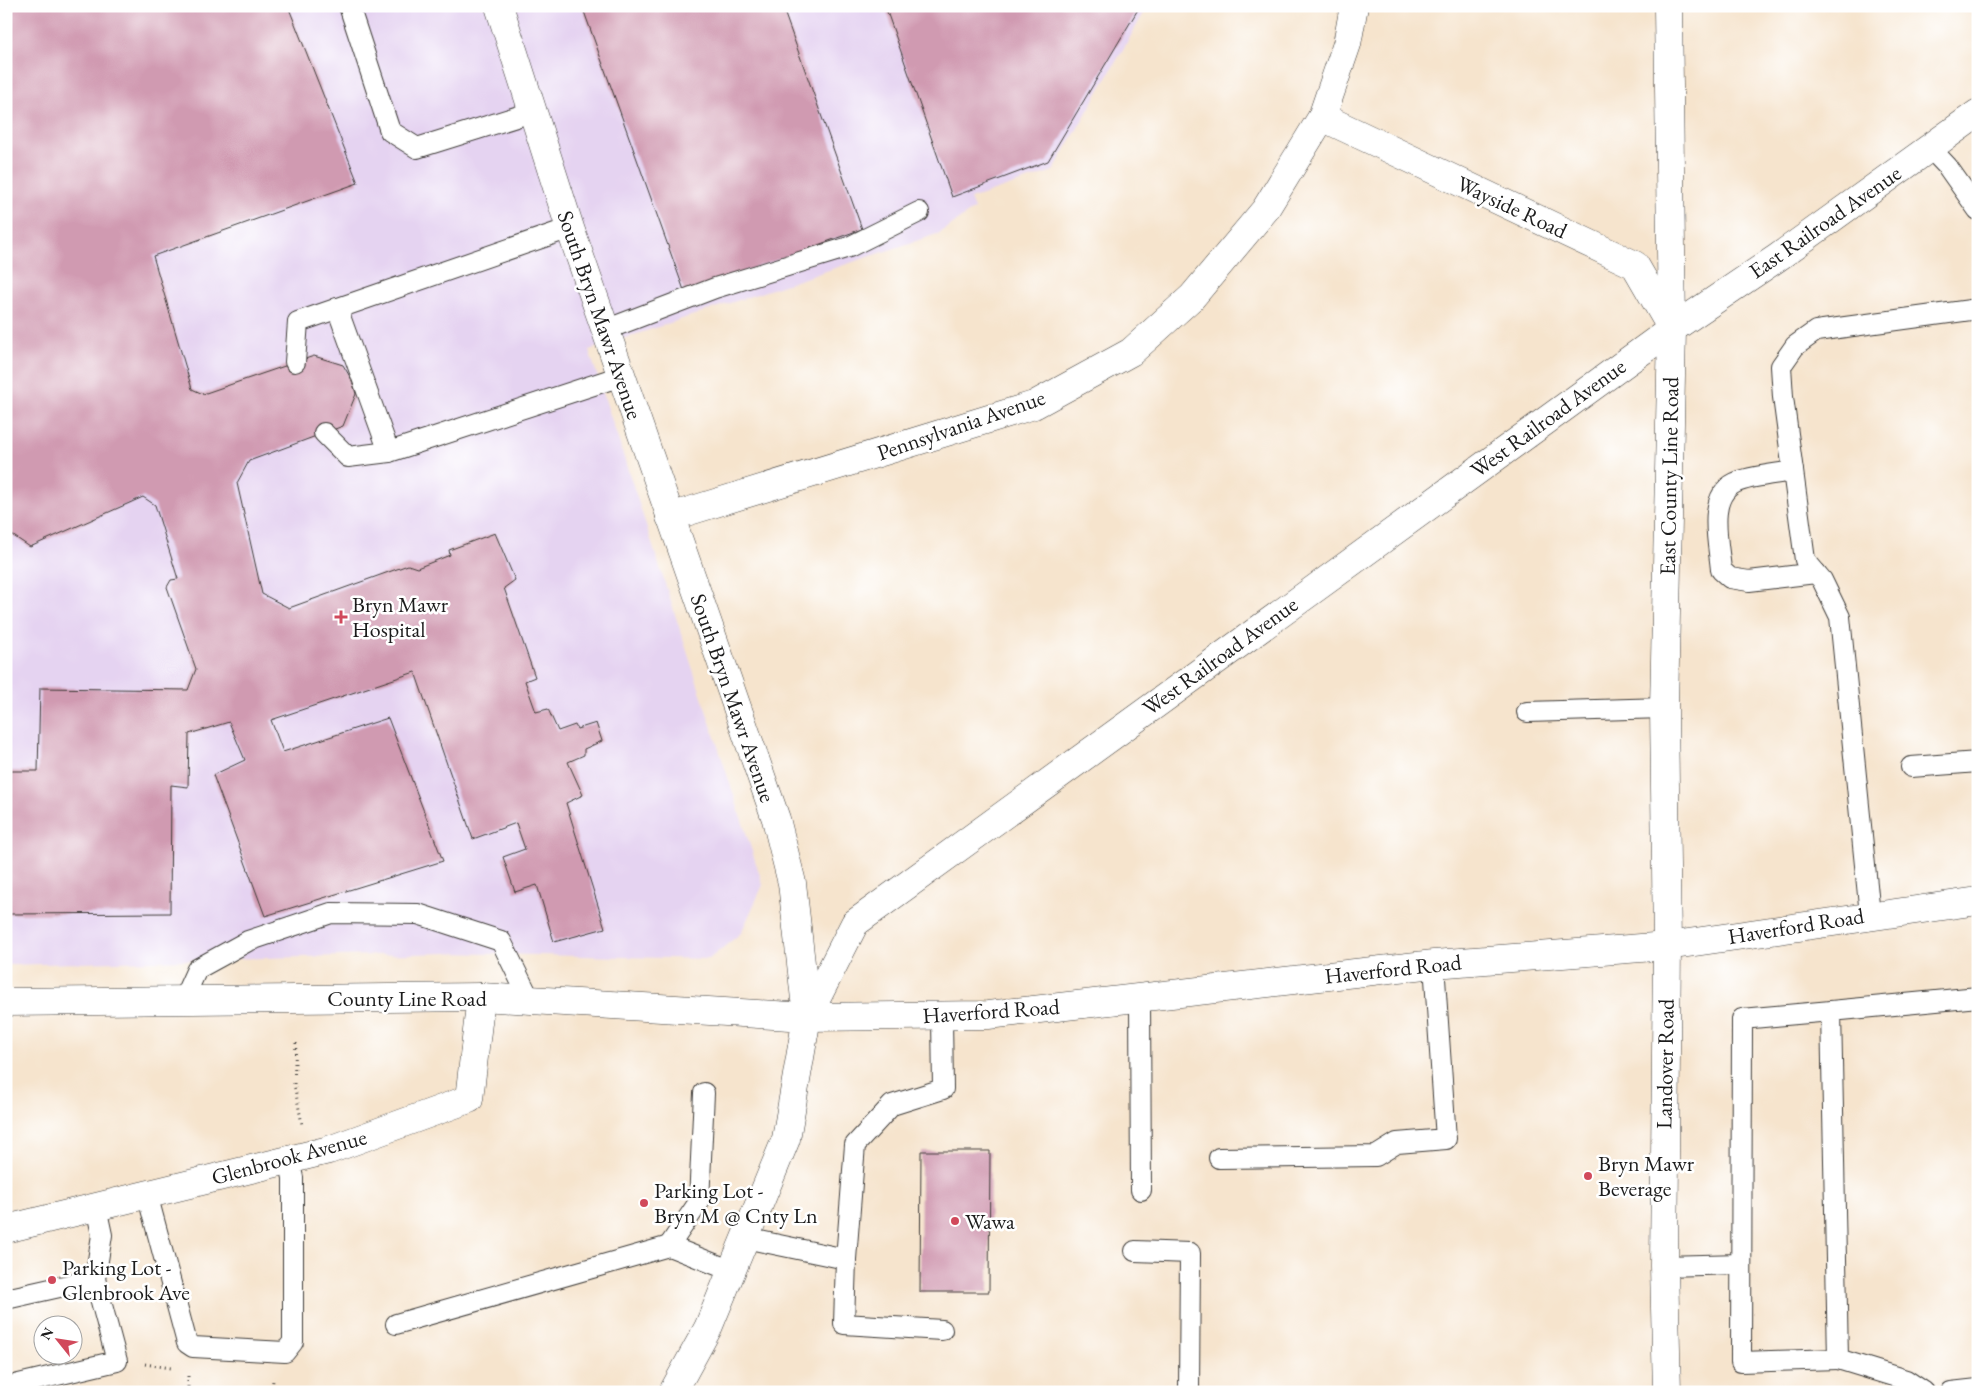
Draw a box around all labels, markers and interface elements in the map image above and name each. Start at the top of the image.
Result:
street label: East Railroad Avenue [1743,158,1907,285]
street label: Wayside Road [1452,169,1573,246]
street label: South Bryn Mawr Avenue [551,207,649,424]
street label: West Railroad Avenue [1465,352,1632,484]
street label: East County Line Road [1653,376,1685,576]
street label: Pennsylvania Avenue [873,382,1049,467]
place label: Bryn Mawr Hospital [352,590,449,644]
street label: South Bryn Mawr Avenue [684,590,782,807]
street label: West Railroad Avenue [1137,590,1304,722]
marker: Bryn Mawr Hospital [334,610,348,624]
street label: Haverford Road [1726,901,1867,951]
street label: Haverford Road [1323,947,1464,991]
street label: County Line Road [327,984,488,1013]
street label: Haverford Road [921,992,1061,1030]
street label: Landover Road [1649,998,1681,1129]
street label: Glenbrook Avenue [208,1122,370,1192]
place label: Bryn Mawr Beverage [1598,1149,1695,1203]
marker: Bryn Mawr Beverage [1582,1170,1594,1182]
place label: Parking Lot - Bryn M @ Cnty Ln [654,1176,818,1230]
marker: Parking Lot - Bryn M @ Cnty Ln [638,1197,650,1209]
place label: Wawa [965,1207,1015,1236]
marker: Wawa [949,1215,961,1227]
place label: Parking Lot - Glenbrook Ave [62,1253,190,1307]
marker: Parking Lot - Glenbrook Ave [46,1274,58,1286]
north arrow [32,1316,82,1366]
text: N [36,1324,58,1343]

